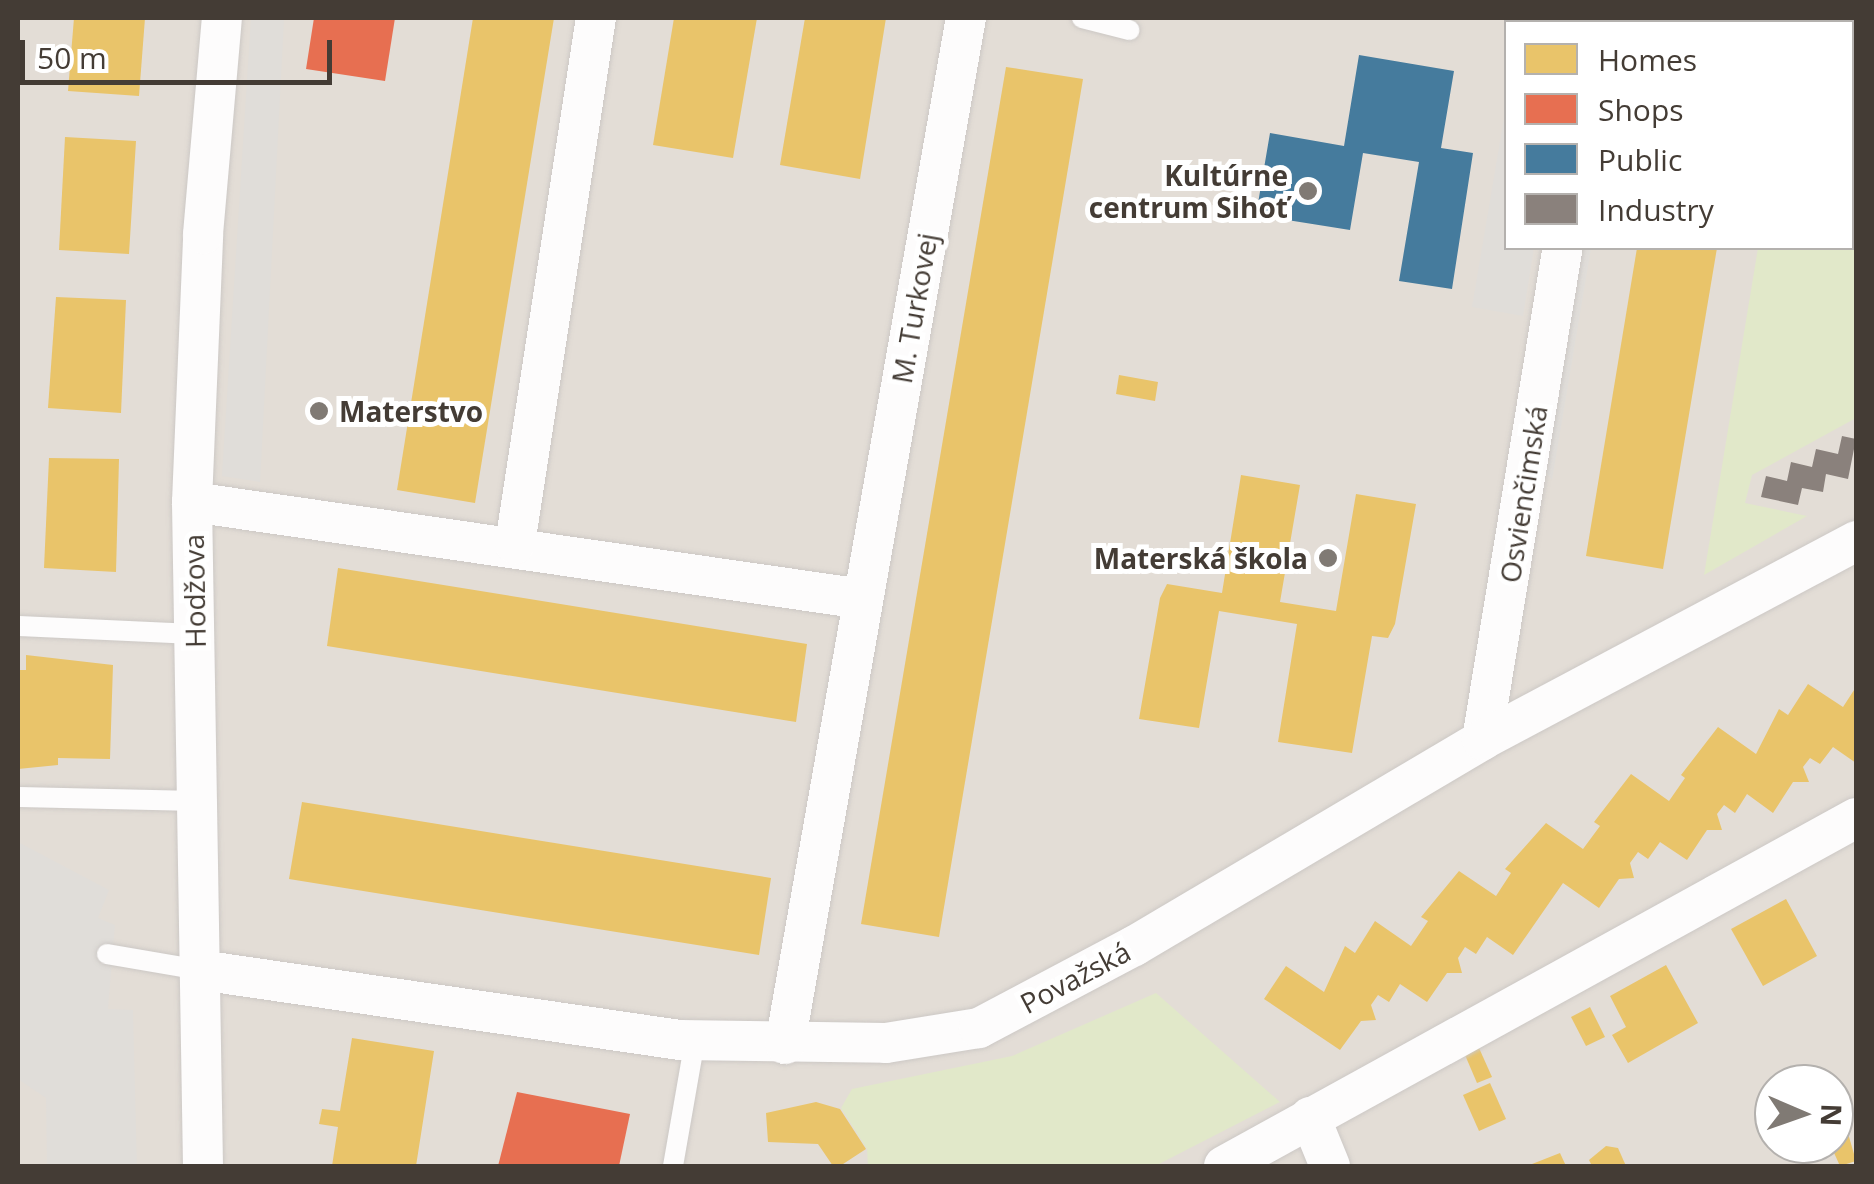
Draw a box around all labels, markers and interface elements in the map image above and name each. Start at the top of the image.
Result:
scale bar [25,20,338,82]
legend [1504,20,1854,250]
text: 50 m [37,37,107,78]
text: Homes [1598,39,1697,80]
text: Shops [1598,89,1684,130]
text: Public [1598,139,1682,180]
place label: Kultúrne centrum Sihoť [1089,158,1288,224]
marker: Kultúrne centrum Sihoť [1297,180,1319,202]
text: Industry [1598,189,1714,230]
street label: M. Turkovej [884,230,944,386]
place label: Materstvo [339,394,483,428]
marker: Materstvo [308,400,330,422]
street label: Osvienčimská [1492,403,1554,585]
street label: Hodžova [176,534,212,648]
place label: Materská škola [1094,541,1308,575]
marker: Materská škola [1317,547,1339,569]
street label: Považská [1014,934,1136,1020]
north arrow [1754,1064,1854,1164]
text: N [1813,1103,1851,1127]

